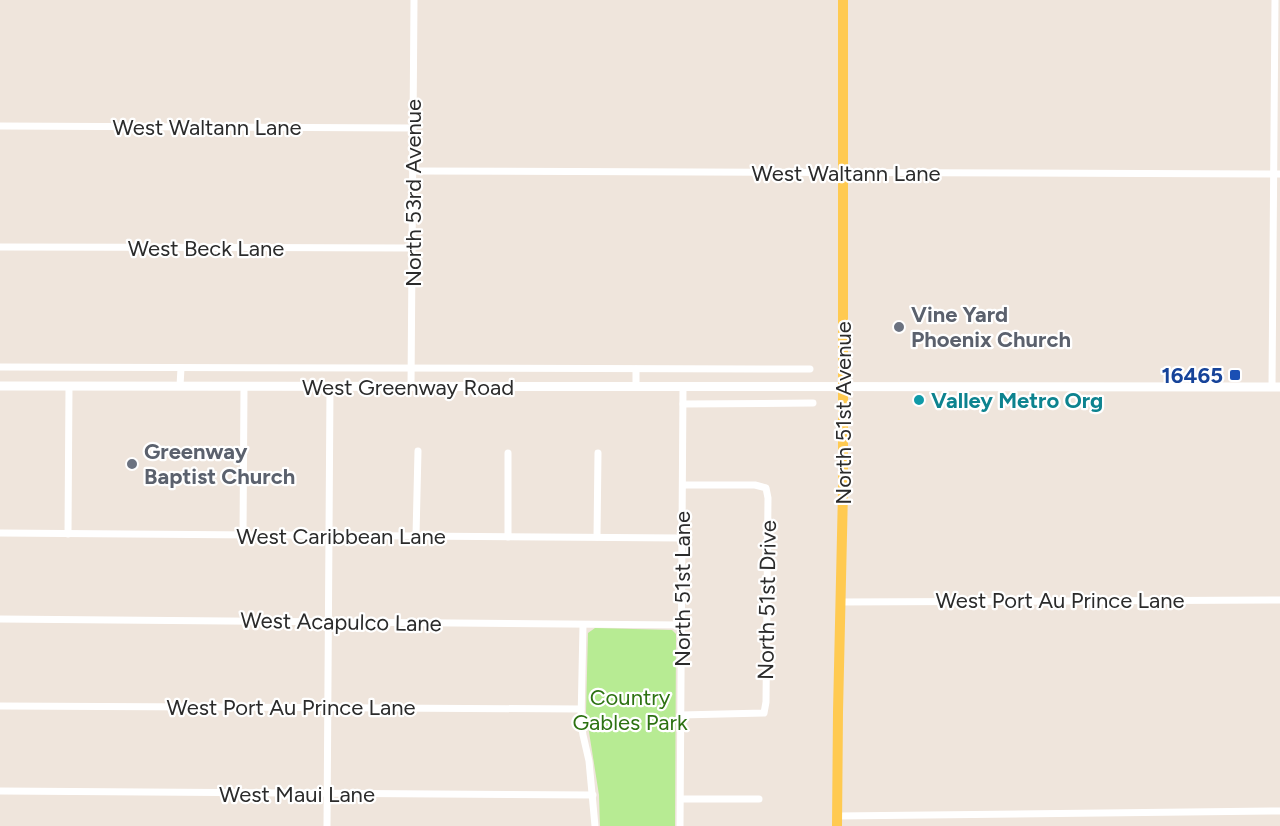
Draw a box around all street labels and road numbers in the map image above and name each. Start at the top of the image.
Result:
street label: North 53rd Avenue [400,99,427,287]
street label: West Waltann Lane [113,114,301,141]
street label: West Waltann Lane [752,160,940,187]
street label: West Beck Lane [128,235,284,262]
street label: North 51st Avenue [830,321,857,505]
street label: West Greenway Road [302,374,514,401]
street label: North 51st Lane [669,511,696,667]
street label: North 51st Drive [752,520,782,680]
street label: West Caribbean Lane [236,523,446,550]
street label: West Port Au Prince Lane [935,587,1185,614]
street label: West Acapulco Lane [240,607,442,637]
street label: West Port Au Prince Lane [166,694,416,721]
street label: West Maui Lane [219,781,375,808]

